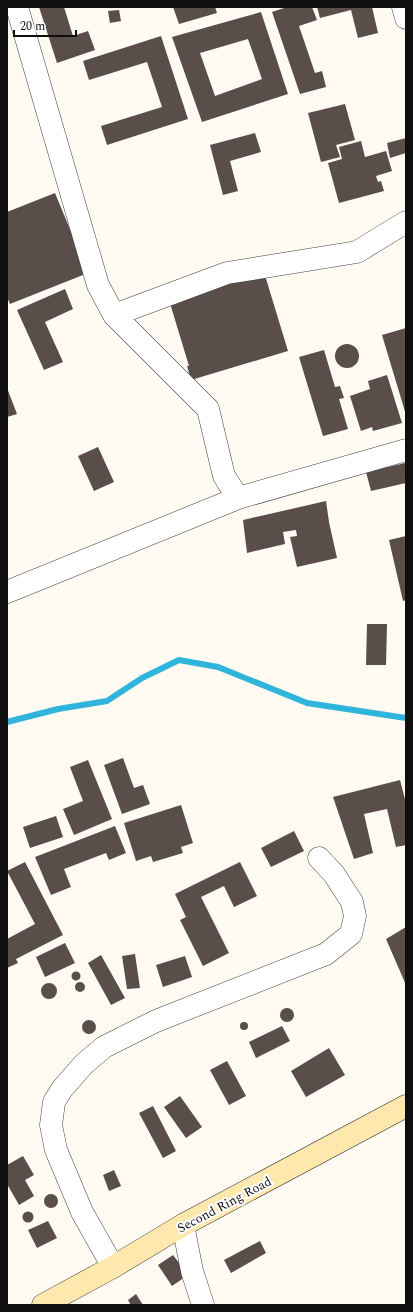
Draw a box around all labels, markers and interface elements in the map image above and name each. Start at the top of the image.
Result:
scale bar [14,12,76,38]
text: 20 m [20,17,45,36]
street label: Second Ring Road [174,1171,275,1238]

